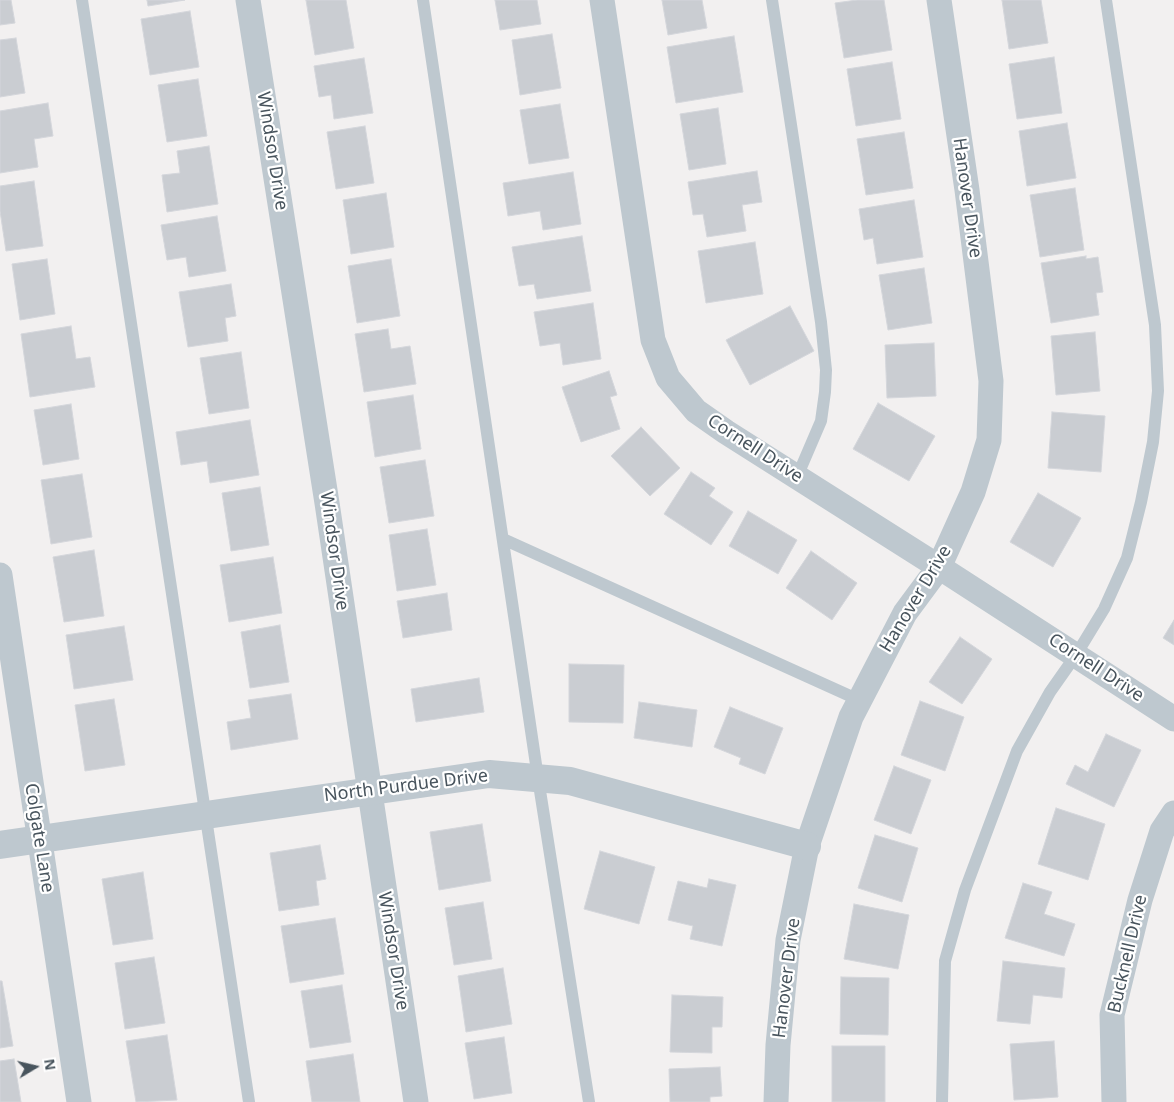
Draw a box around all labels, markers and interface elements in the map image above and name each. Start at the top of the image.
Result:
street label: Windsor Drive [252,90,292,212]
street label: Hanover Drive [948,137,986,259]
street label: Cornell Drive [703,410,807,488]
street label: Windsor Drive [315,490,353,612]
street label: Hanover Drive [876,542,956,656]
street label: Cornell Drive [1044,629,1148,707]
street label: North Purdue Drive [323,765,489,807]
street label: Colgate Lane [20,782,58,894]
street label: Windsor Drive [373,890,413,1012]
street label: Bucknell Drive [1104,893,1152,1015]
street label: Hanover Drive [769,917,805,1039]
north arrow [10,1042,60,1092]
text: N [40,1057,61,1072]

